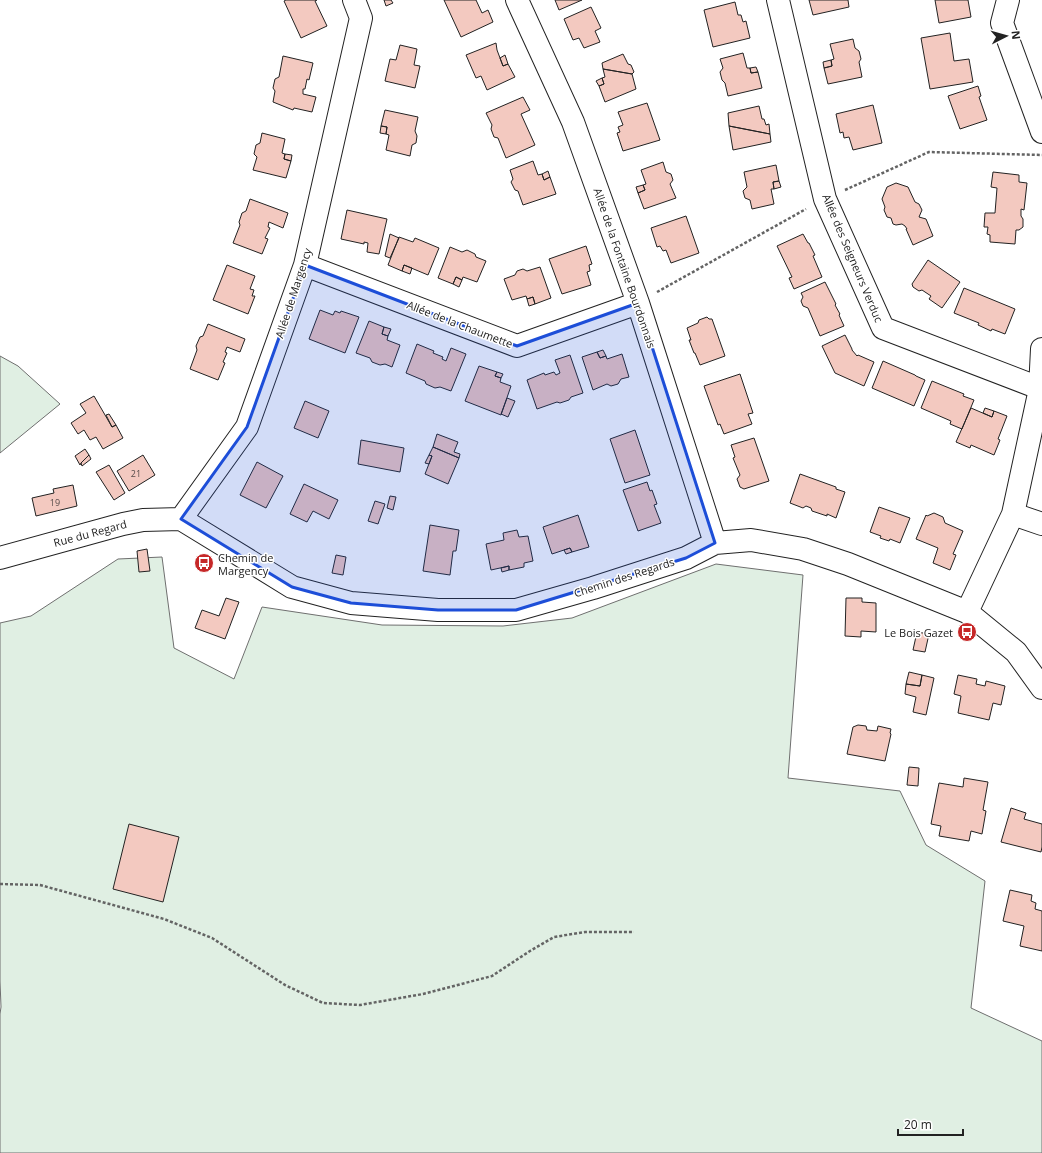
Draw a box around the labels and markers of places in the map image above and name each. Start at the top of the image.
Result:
place label: Chemin de Margency [218,550,273,578]
bus stop icon: Chemin de Margency [193,552,215,574]
bus stop icon: Le Bois Gazet [956,621,978,643]
place label: Le Bois Gazet [884,625,953,640]

